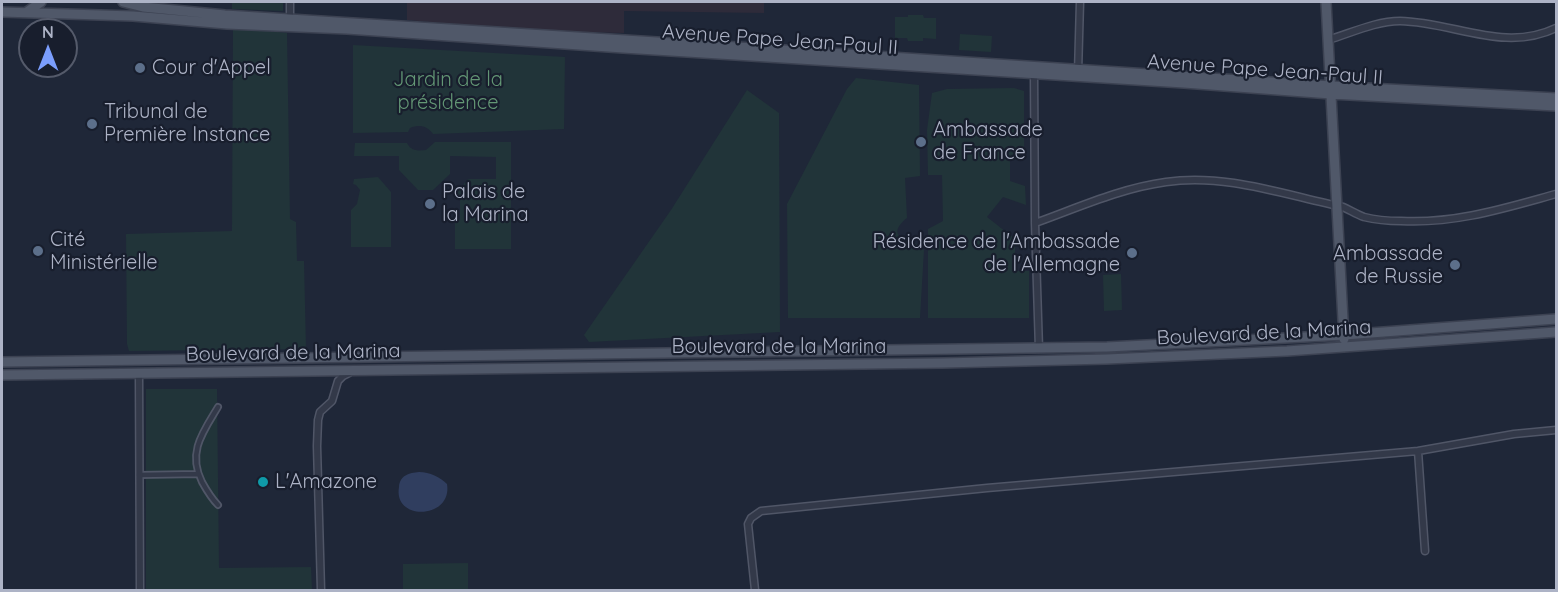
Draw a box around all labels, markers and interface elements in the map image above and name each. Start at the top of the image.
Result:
north arrow [18,18,78,78]
street label: Avenue Pape Jean-Paul II [661,20,899,60]
text: N [42,22,54,42]
street label: Avenue Pape Jean-Paul II [1146,50,1384,90]
place label: Cour d'Appel [152,56,271,80]
marker: Cour d'Appel [133,61,147,75]
park label: Jardin de la présidence [393,68,503,115]
place label: Tribunal de Première Instance [104,100,270,147]
marker: Tribunal de Première Instance [85,117,99,131]
place label: Ambassade de France [933,118,1043,165]
marker: Ambassade de France [914,135,928,149]
place label: Palais de la Marina [442,180,528,227]
marker: Palais de la Marina [423,197,437,211]
place label: Cité Ministérielle [50,228,158,275]
place label: Résidence de l'Ambassade de l'Allemagne [872,230,1120,277]
place label: Ambassade de Russie [1333,242,1443,289]
marker: Cité Ministérielle [31,244,45,258]
marker: Résidence de l'Ambassade de l'Allemagne [1125,246,1139,260]
marker: Ambassade de Russie [1448,258,1462,272]
street label: Boulevard de la Marina [1156,315,1372,351]
street label: Boulevard de la Marina [672,335,886,359]
street label: Boulevard de la Marina [185,339,401,367]
place label: L'Amazone [275,470,377,494]
marker: L'Amazone [256,475,270,489]

